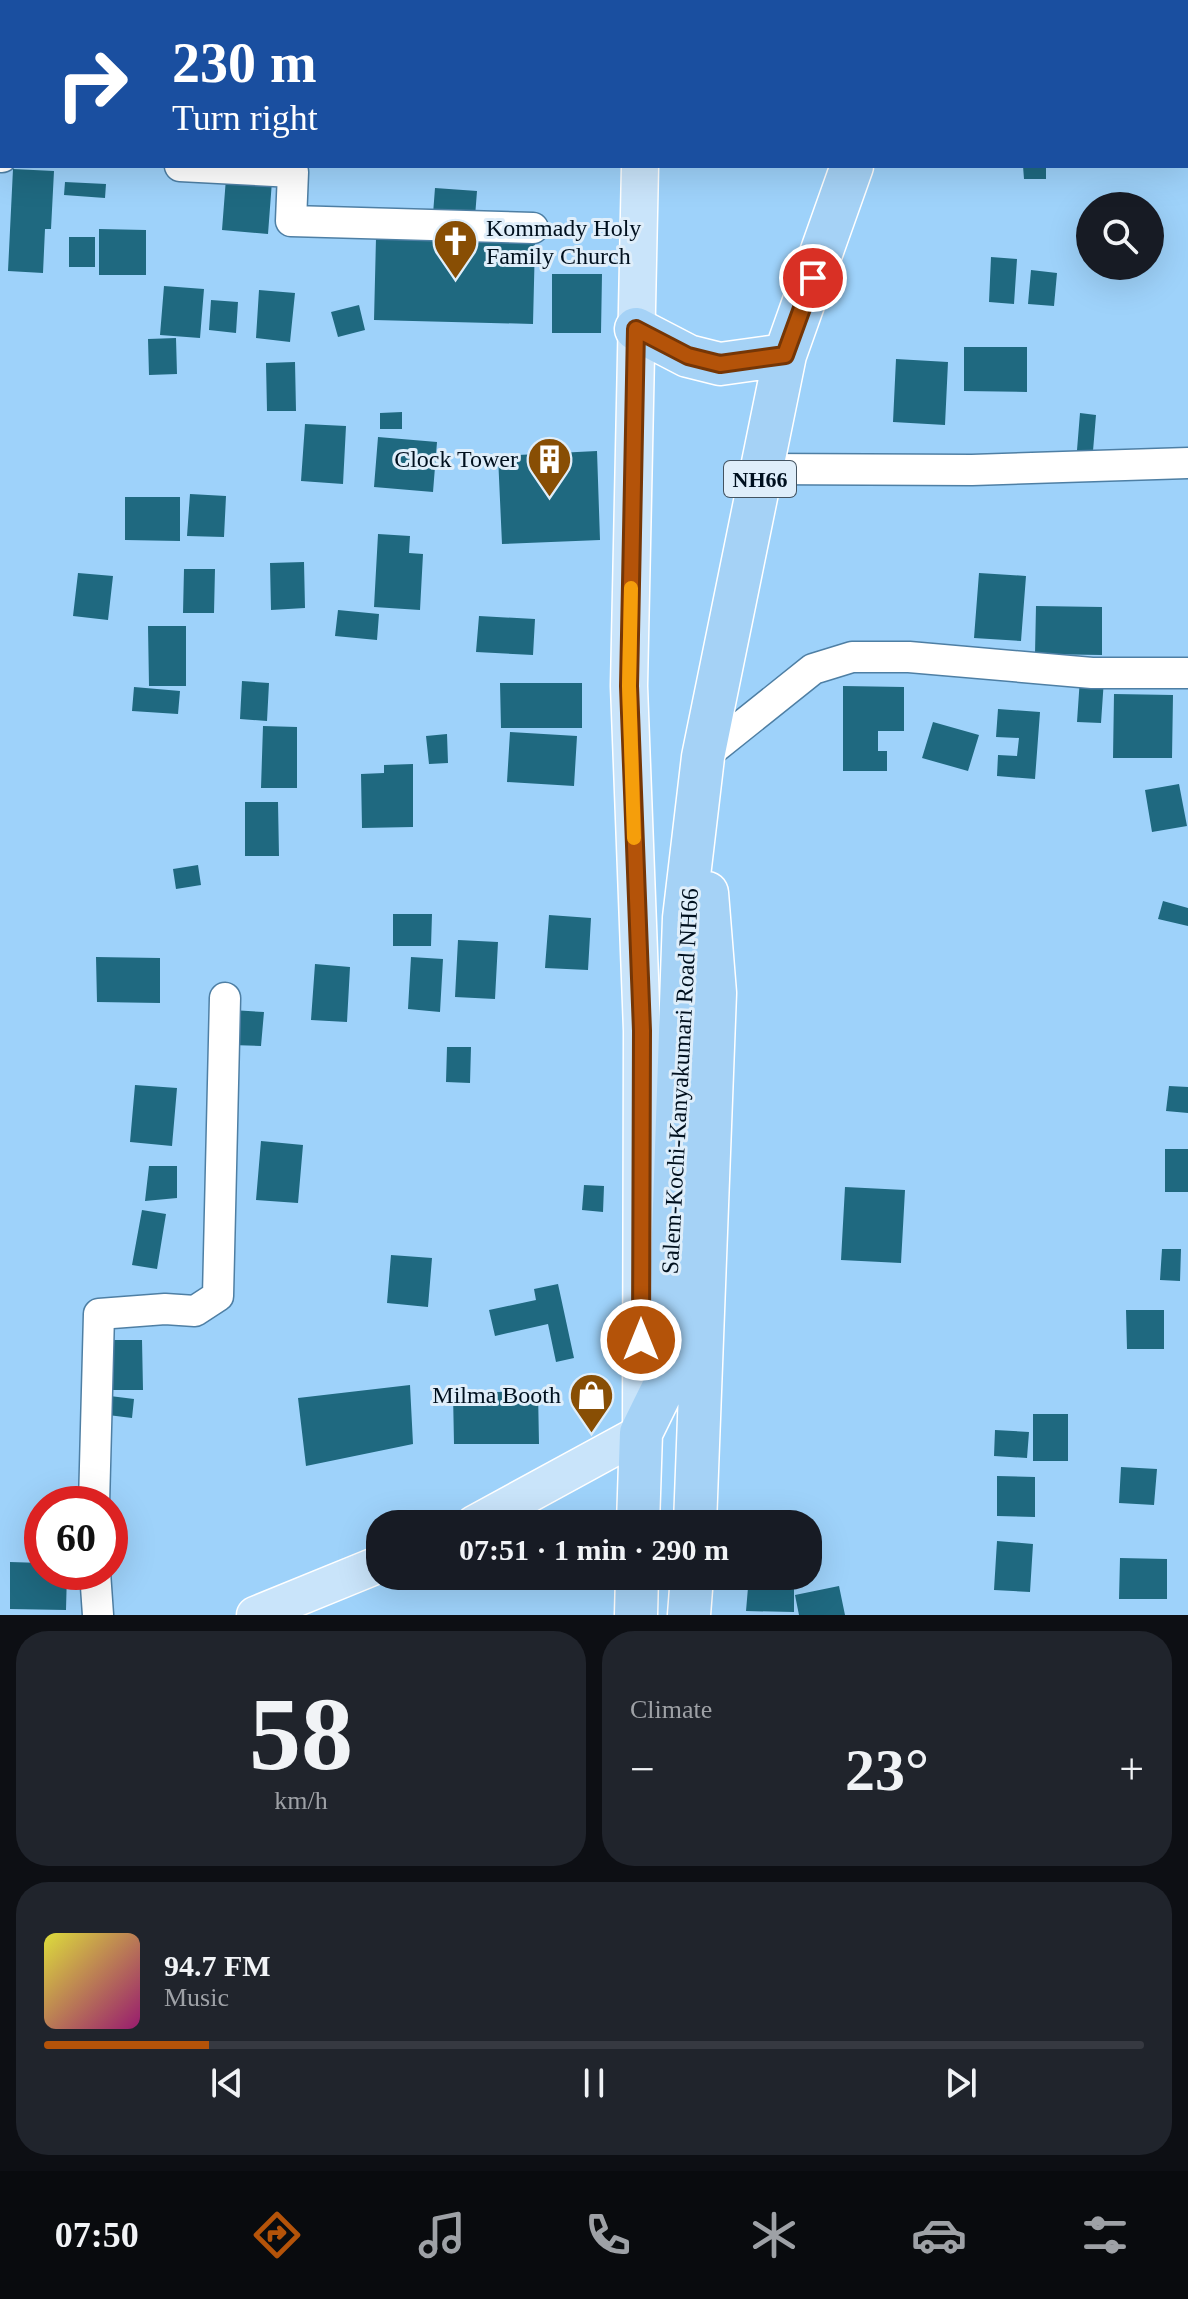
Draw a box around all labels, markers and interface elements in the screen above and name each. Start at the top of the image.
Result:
icon: right [40,32,144,136]
text: 230 m [172,32,317,94]
text: Turn right [172,98,318,138]
map controls [1076,192,1164,280]
button: search [1076,192,1164,280]
place label: Kommady Holy Family Church [486,215,641,269]
church icon: Kommady Holy Family Church [431,218,479,281]
pin [779,244,847,312]
icon: arrive [791,256,835,300]
building icon: Clock Tower [525,435,573,498]
place label: Clock Tower [394,446,518,472]
road number: NH66 [724,461,796,497]
street label: Salem-Kochi-Kanyakumari Road NH66 [657,887,703,1275]
position arrow [599,1298,683,1382]
shop icon: Milma Booth [568,1371,616,1434]
place label: Milma Booth [432,1382,561,1408]
speed limit sign: 60 [24,1486,128,1590]
text: 07:51 · 1 min · 290 m [459,1533,729,1566]
text: 58 [249,1676,353,1791]
text: Climate [630,1695,712,1724]
text: 23° [845,1737,929,1803]
text: − [630,1745,655,1794]
text: + [1119,1745,1144,1794]
text: km/h [274,1786,328,1815]
text: 94.7 FM [164,1949,271,1982]
text: Music [164,1983,229,2012]
icon: previous [205,2061,249,2105]
icon: pause [572,2061,616,2105]
icon: next [939,2061,983,2105]
icon: directions [249,2207,305,2263]
icon: music [414,2207,470,2263]
icon: phone [580,2207,636,2263]
icon: climate [746,2207,802,2263]
icon: car [911,2207,967,2263]
icon: filters [1077,2207,1133,2263]
text: 07:50 [55,2215,139,2255]

